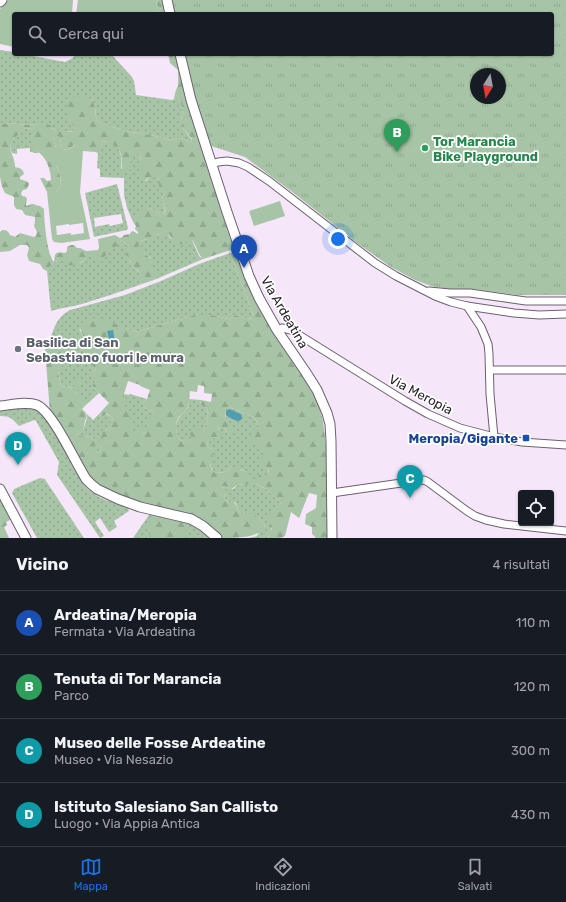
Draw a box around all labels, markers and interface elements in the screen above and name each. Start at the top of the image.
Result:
search box [12,12,554,56]
icon: search [26,23,48,45]
text: Cerca qui [58,25,124,43]
north arrow [470,68,506,104]
pin: B [384,119,410,152]
place label: Tor Marancia Bike Playground [433,134,538,164]
marker: Tor Marancia Bike Playground [420,143,430,153]
your location [328,229,348,249]
pin: A [231,235,257,268]
street label: Via Ardeatina [258,274,311,351]
place label: Basilica di San Sebastiano fuori le mura [26,335,184,365]
marker: Basilica di San Sebastiano fuori le mura [13,344,23,354]
street label: Via Meropia [386,371,455,417]
place label: Meropia/Gigante [408,431,518,446]
pin: D [5,432,31,465]
marker: Meropia/Gigante [521,433,531,443]
pin: C [397,465,423,498]
map controls [518,490,554,526]
button: locate [518,490,554,526]
text: Vicino [16,554,69,574]
text: 4 risultati [493,557,550,572]
text: Ardeatina/Meropia [54,606,197,624]
text: A [24,615,34,630]
text: 110 m [516,615,550,630]
text: Fermata · Via Ardeatina [54,624,195,639]
text: Tenuta di Tor Marancia [54,670,221,688]
text: B [24,679,34,694]
text: 120 m [514,679,550,694]
text: Parco [54,688,89,703]
text: Museo delle Fosse Ardeatine [54,734,266,752]
text: C [24,743,34,758]
text: 300 m [511,743,550,758]
text: Museo · Via Nesazio [54,752,173,767]
text: Istituto Salesiano San Callisto [54,798,278,816]
text: D [24,807,34,822]
text: 430 m [511,807,550,822]
text: Luogo · Via Appia Antica [54,816,200,831]
tab: Mappa [74,856,108,893]
tab: Indicazioni [255,856,310,893]
tab: Salvati [458,856,492,893]

